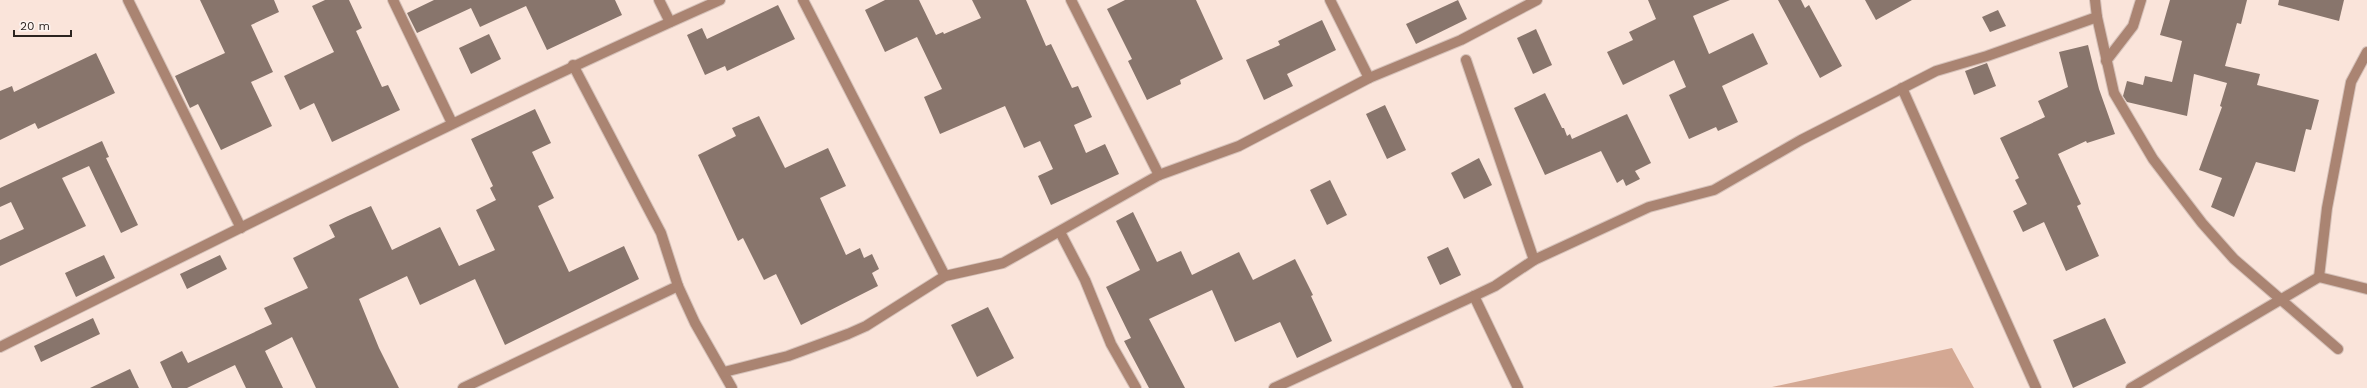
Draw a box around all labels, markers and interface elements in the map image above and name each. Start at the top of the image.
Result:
scale bar [14,12,71,38]
text: 20 m [20,19,50,33]

